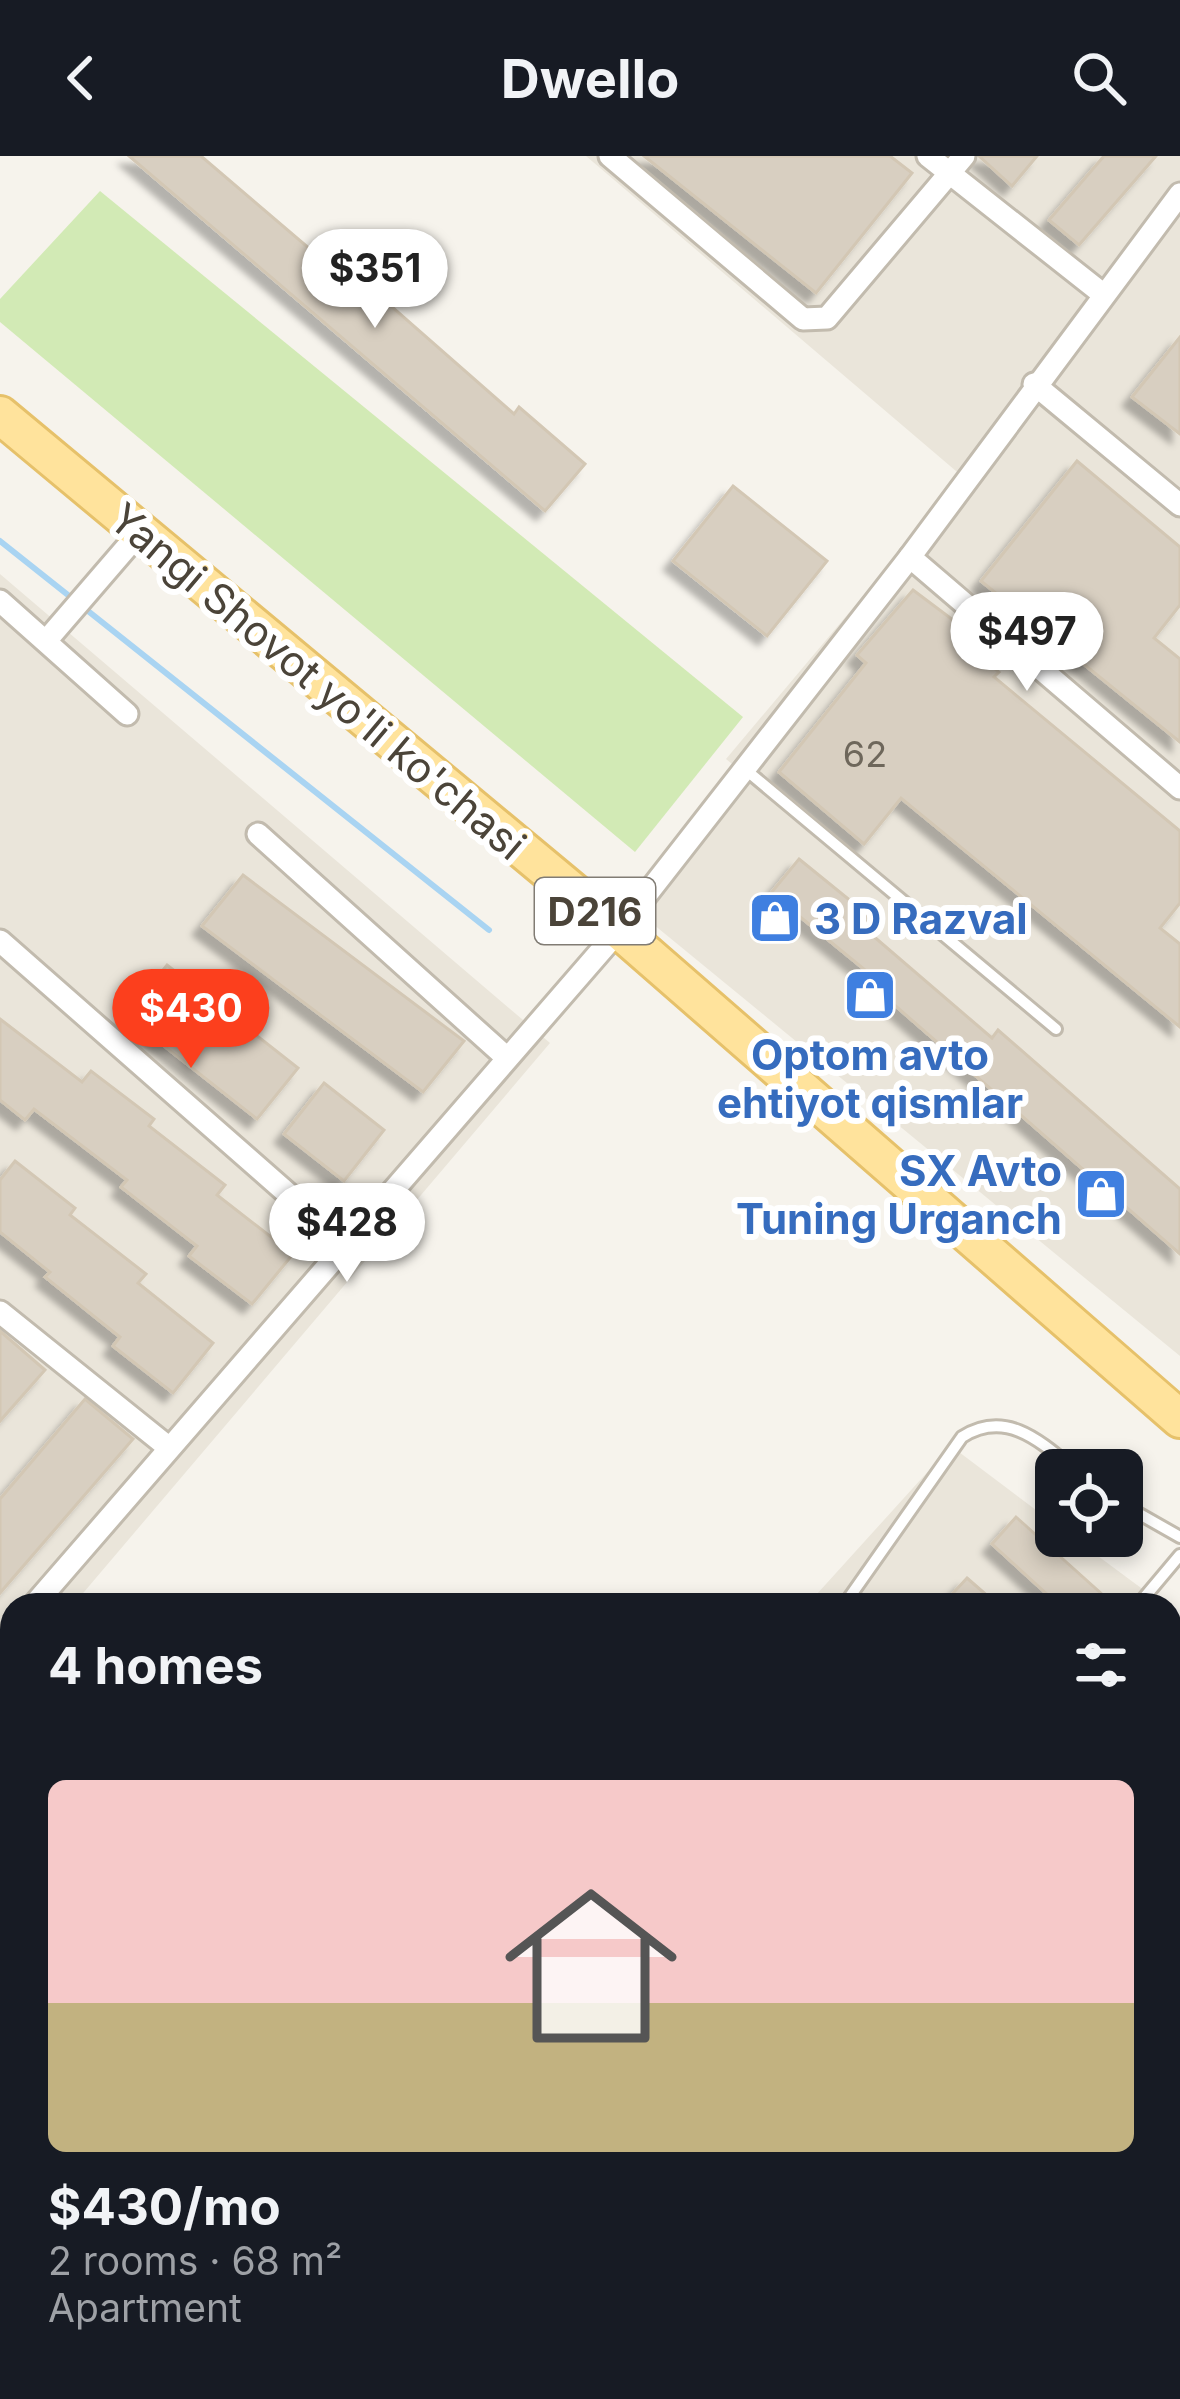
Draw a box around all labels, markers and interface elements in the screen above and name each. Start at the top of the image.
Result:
icon: back [48,45,114,111]
icon: search [1066,45,1132,111]
text: Dwello [501,46,679,111]
pin: $351 [304,229,446,331]
text: $351 [329,244,421,291]
street label: Yangi Shovot yo'li ko'chasi [100,492,536,870]
pin: $497 [956,592,1098,694]
text: $497 [977,607,1077,654]
house number: 62 [843,732,887,776]
road number: D216 [535,878,655,944]
shop icon: 3 D Razval [747,890,803,946]
place label: 3 D Razval [814,893,1028,944]
shop icon: Optom avto ehtiyot qismlar [842,967,898,1023]
pin: $430 [120,969,262,1071]
text: $430 [139,984,243,1031]
place label: Optom avto ehtiyot qismlar [717,1029,1023,1128]
place label: SX Avto Tuning Urganch [736,1145,1062,1244]
shop icon: SX Avto Tuning Urganch [1073,1166,1129,1222]
pin: $428 [276,1183,418,1285]
text: $428 [296,1198,398,1245]
map controls [1035,1449,1143,1557]
button: locate [1035,1449,1143,1557]
icon: filters [1068,1632,1134,1698]
text: 4 homes [48,1635,263,1696]
icon: home [483,1858,699,2074]
text: $430/mo [48,2176,281,2237]
text: 2 rooms · 68 m² [48,2237,342,2284]
text: Apartment [48,2284,242,2331]

